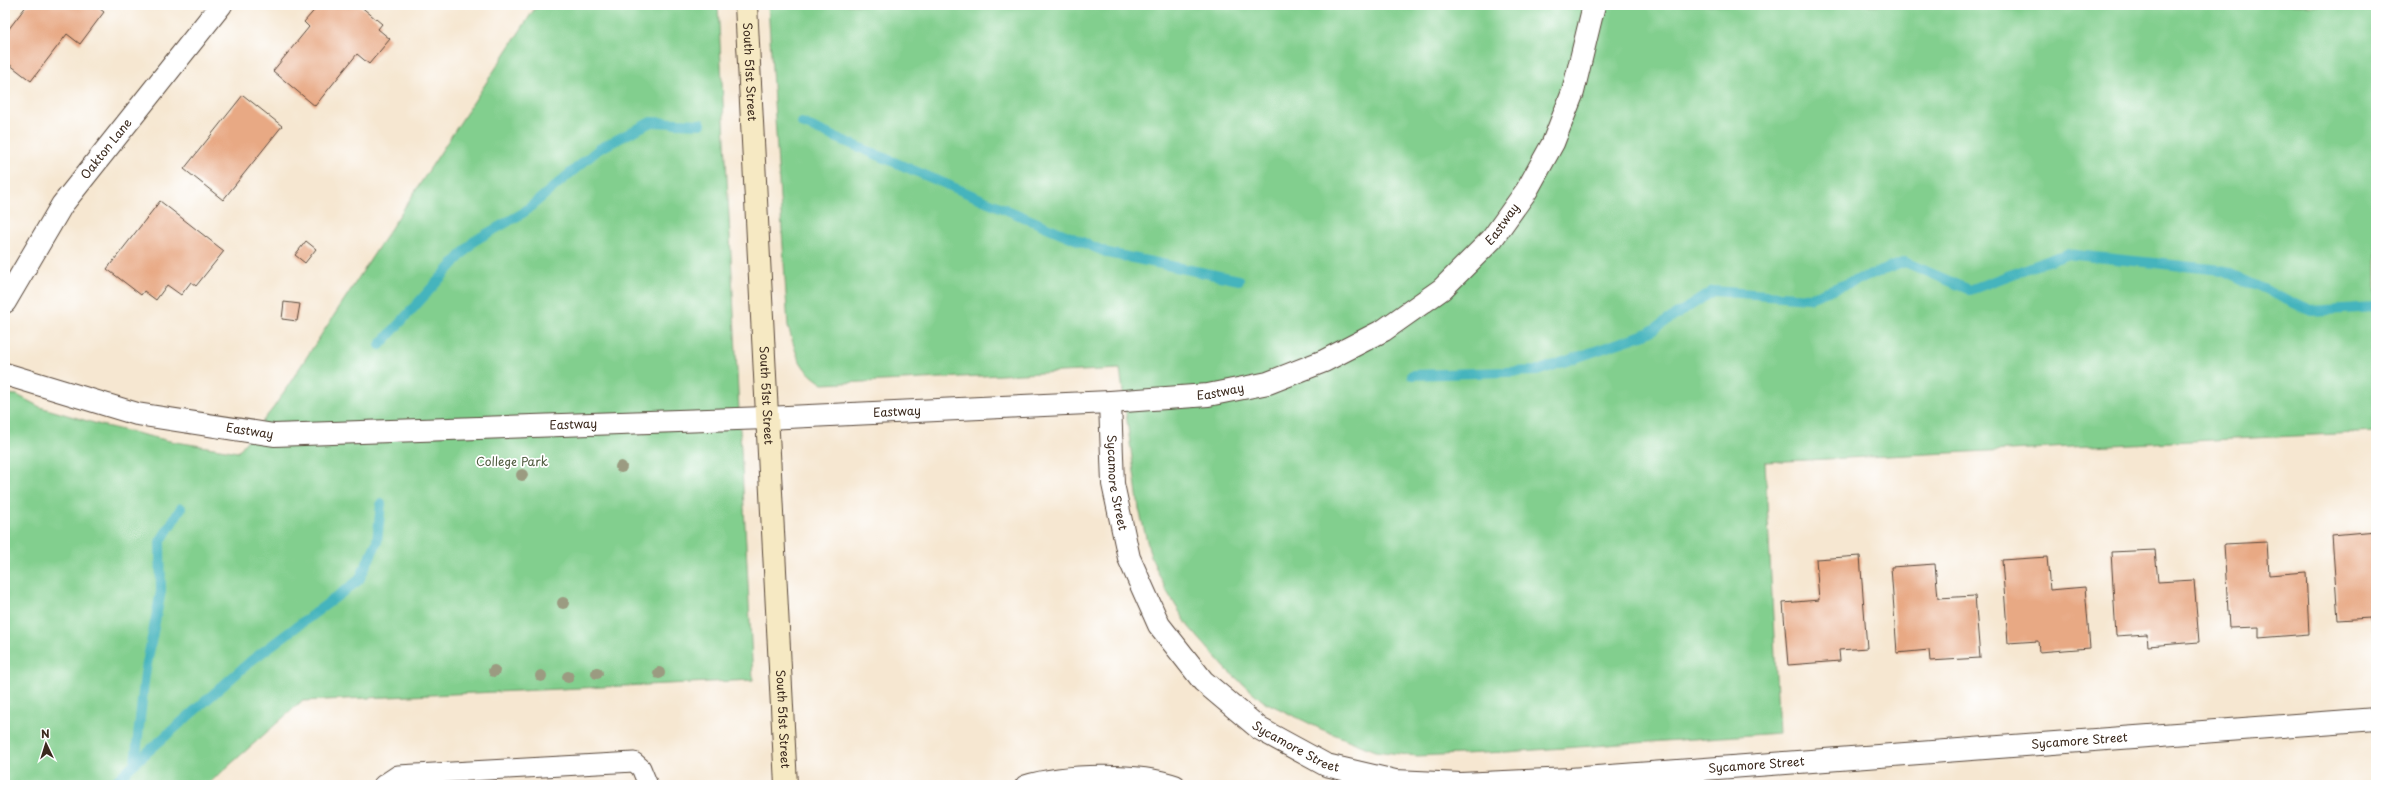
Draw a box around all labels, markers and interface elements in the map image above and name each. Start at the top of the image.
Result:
street label: South 51st Street [739,22,762,122]
street label: Oakton Lane [76,114,136,183]
street label: Eastway [1481,199,1523,249]
street label: South 51st Street [756,346,779,445]
street label: Eastway [1196,378,1245,404]
street label: Eastway [873,401,921,421]
street label: Eastway [549,414,597,433]
street label: Eastway [225,418,275,443]
street label: Sycamore Street [1103,434,1133,532]
park label: College Park [476,452,548,470]
street label: South 51st Street [772,669,795,769]
street label: Sycamore Street [1249,716,1341,776]
north arrow [26,724,66,764]
text: N [40,725,50,742]
street label: Sycamore Street [2031,728,2128,753]
street label: Sycamore Street [1707,752,1805,777]

